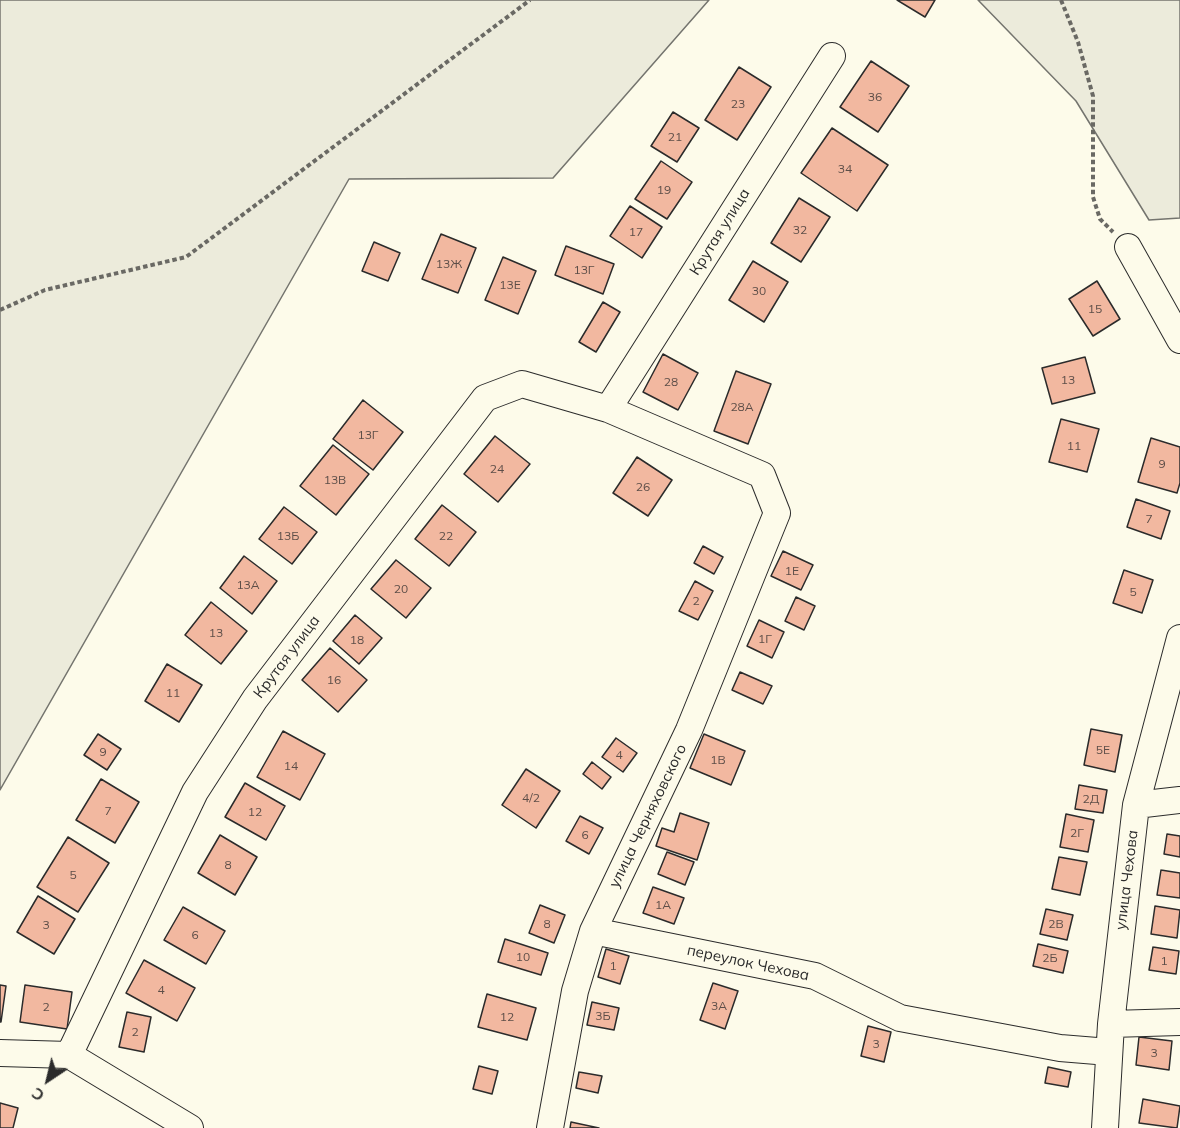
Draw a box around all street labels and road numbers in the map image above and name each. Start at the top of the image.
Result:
street label: Крутая улица [686,185,754,279]
street label: Крутая улица [250,612,324,702]
street label: улица Черняховского [605,741,691,891]
street label: улица Чехова [1112,829,1142,931]
street label: переулок Чехова [685,941,811,985]

